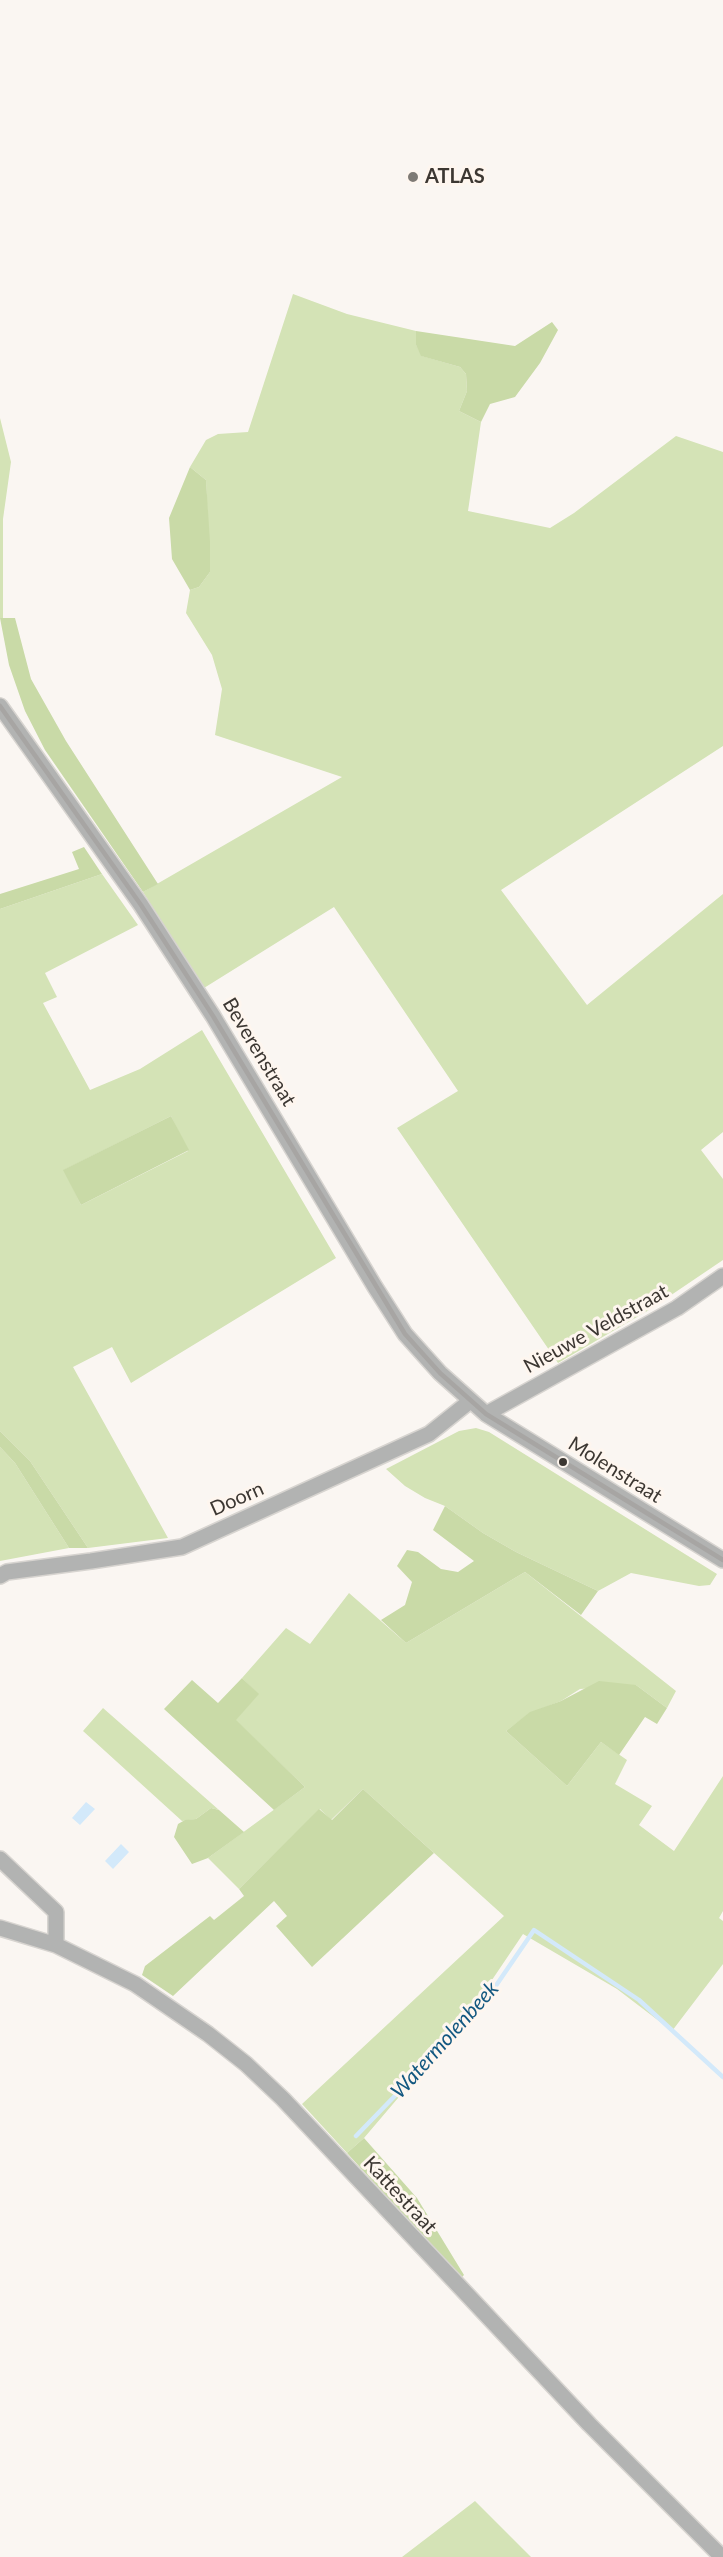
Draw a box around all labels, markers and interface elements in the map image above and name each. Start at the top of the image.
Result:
place label: ATLAS [425,165,485,189]
marker: ATLAS [406,170,420,184]
street label: Beverenstraat [217,993,301,1111]
street label: Nieuwe Veldstraat [520,1279,672,1379]
street label: Molenstraat [564,1432,666,1508]
unlabelled marker [557,1456,569,1468]
street label: Doorn [206,1477,268,1521]
water label: Watermolenbeek [386,1976,504,2104]
street label: Kattestraat [358,2151,442,2239]

